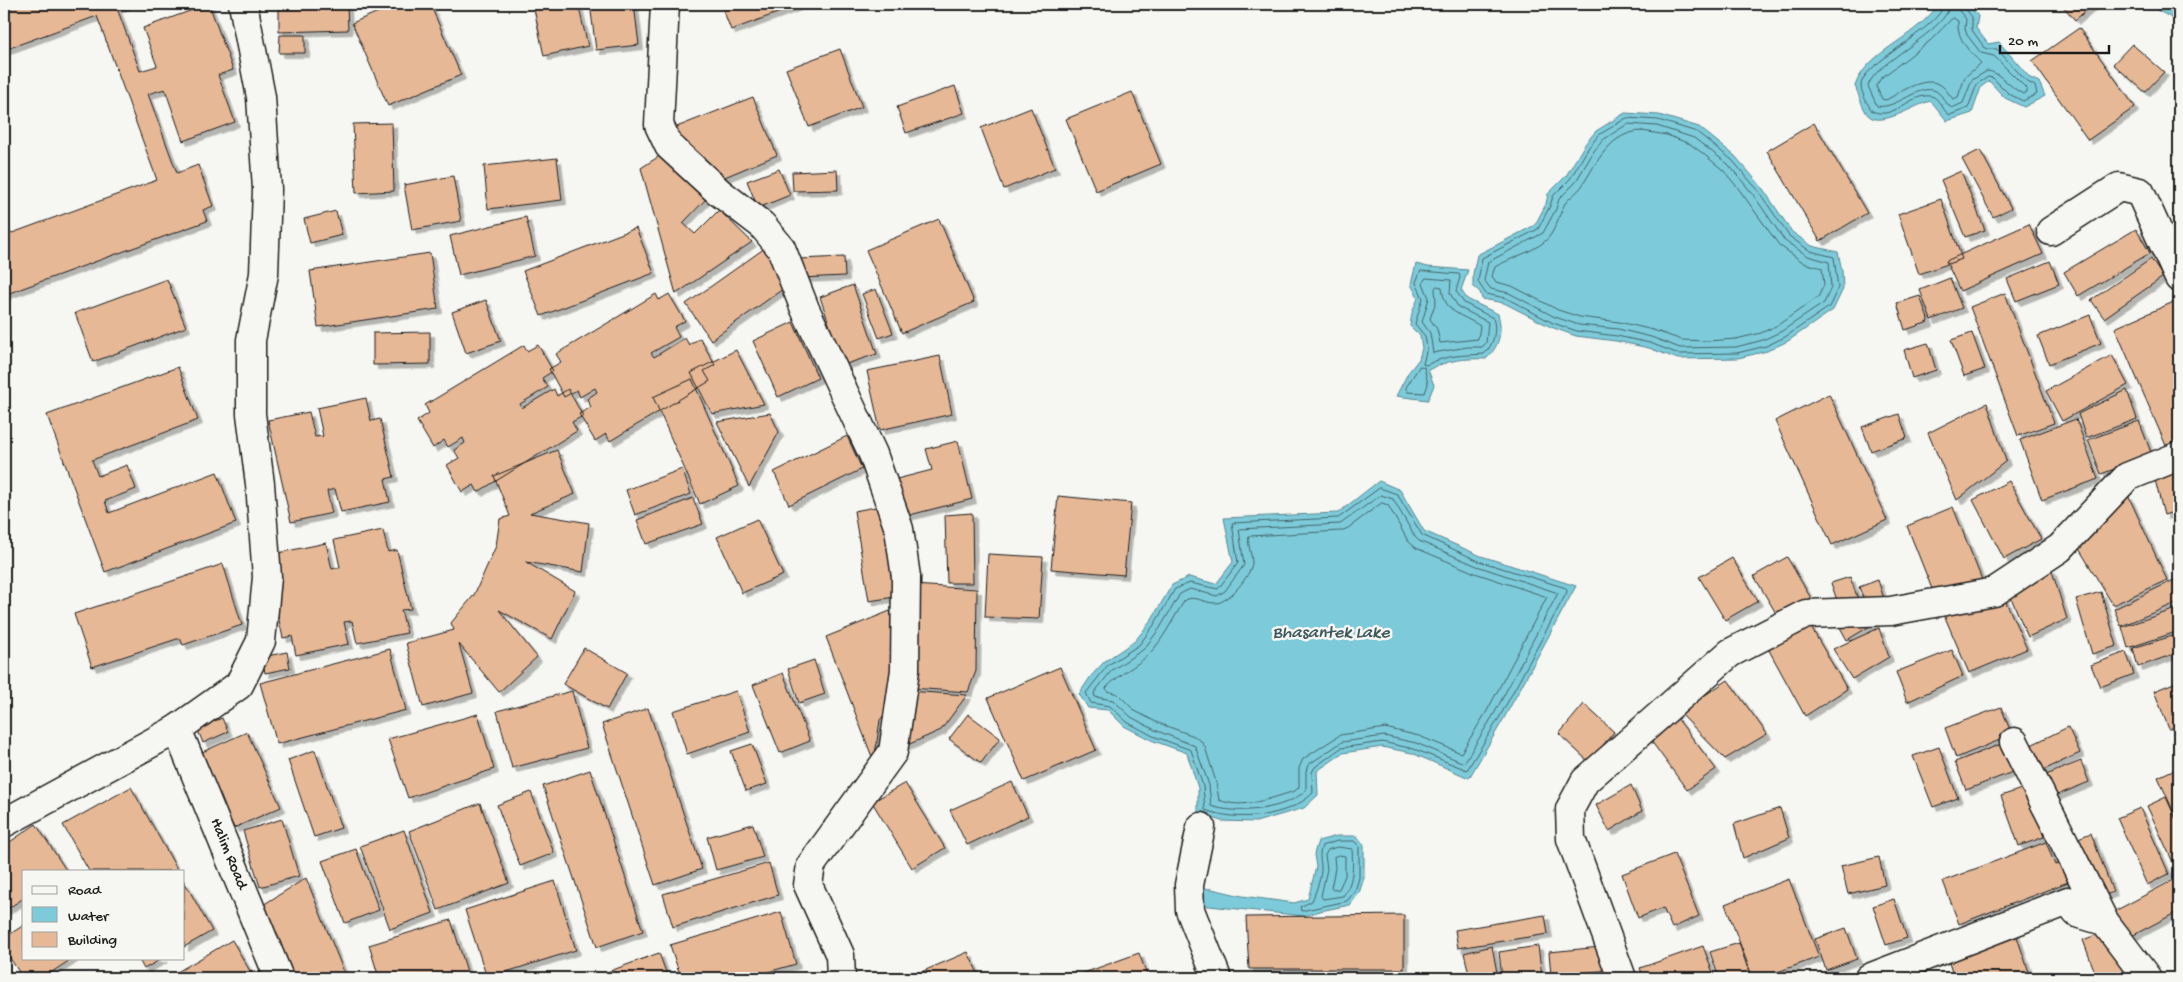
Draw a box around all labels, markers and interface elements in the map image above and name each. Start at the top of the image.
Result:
scale bar [2000,22,2109,54]
text: 20 m [2008,33,2038,51]
water label: Bhasantek Lake [1273,623,1390,644]
street label: Halim Road [205,816,252,894]
legend [22,870,185,960]
text: Road [68,882,102,900]
text: Water [68,908,110,926]
text: Building [67,932,117,950]

